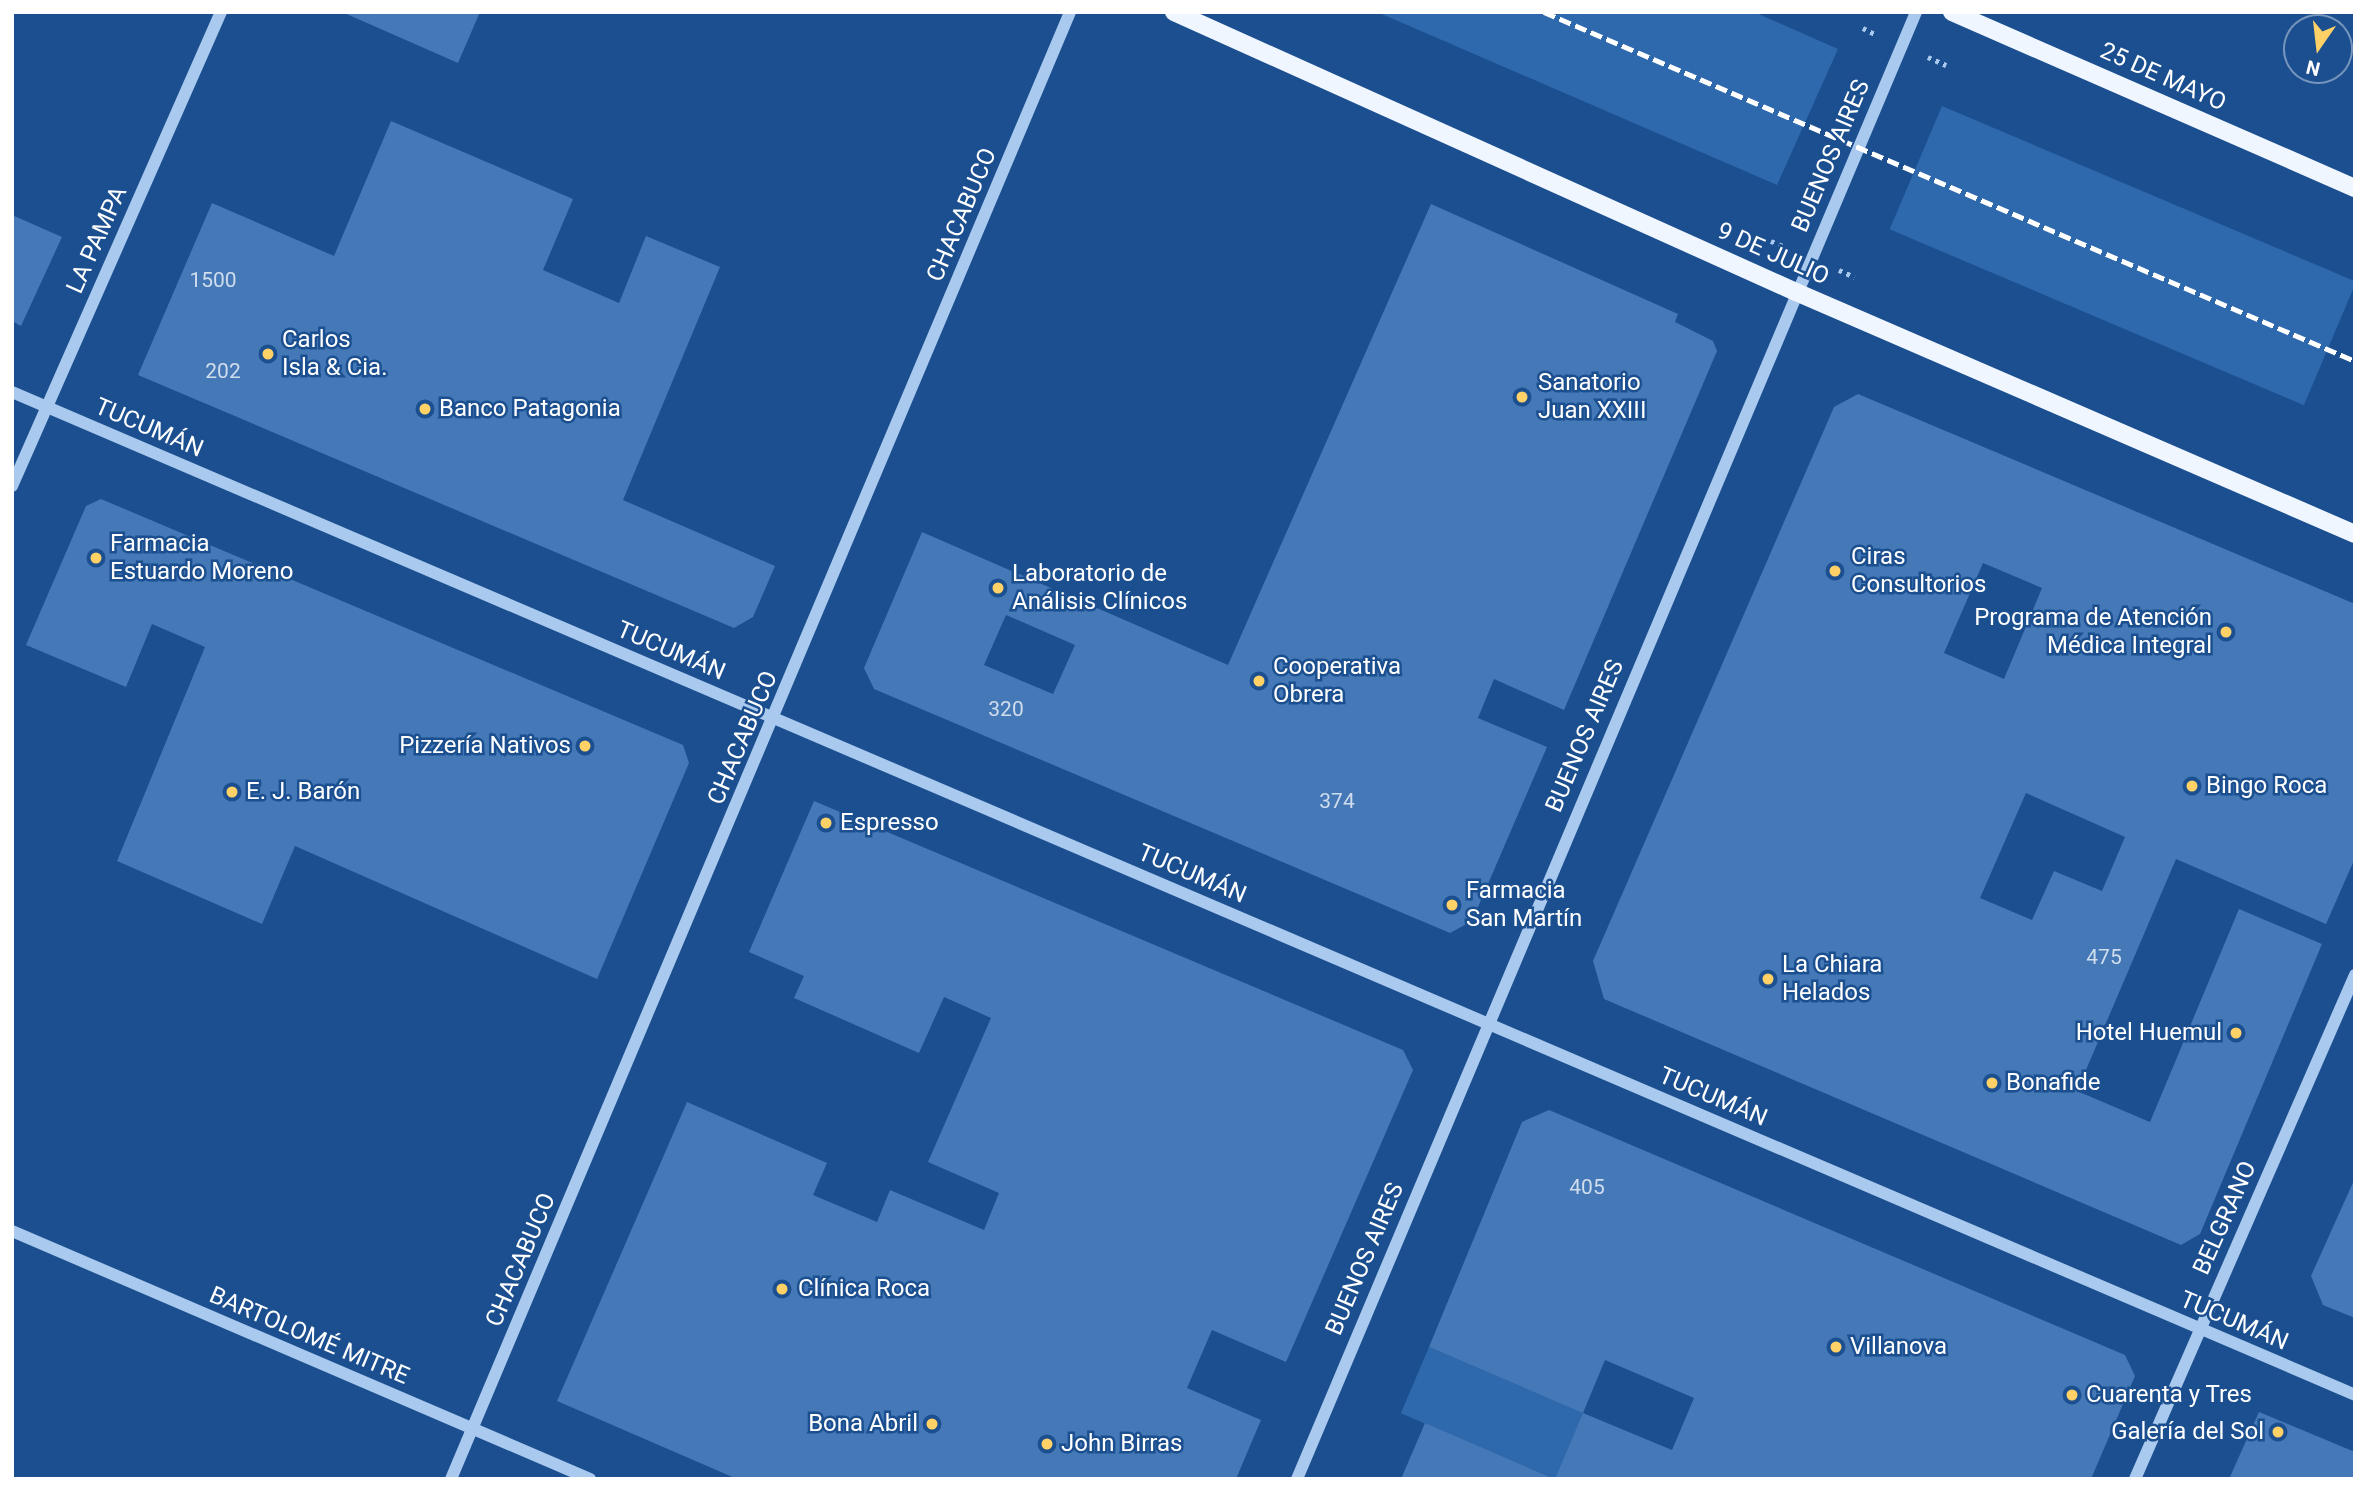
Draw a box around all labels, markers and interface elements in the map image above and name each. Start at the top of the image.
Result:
north arrow [2283,14,2353,84]
street label: 25 DE MAYO [2096,36,2230,118]
text: N [2304,55,2323,81]
street label: BUENOS AIRES [1786,75,1876,237]
street label: CHACABUCO [921,144,1003,286]
street label: LA PAMPA [61,182,133,298]
street label: 9 DE JULIO [1713,217,1833,291]
house number: 1500 [189,267,237,293]
place label: Carlos Isla & Cia. [282,326,387,382]
marker: Carlos Isla & Cia. [260,346,276,362]
house number: 202 [205,358,241,384]
place label: Sanatorio Juan XXIII [1538,369,1646,425]
marker: Sanatorio Juan XXIII [1512,387,1532,407]
street label: TUCUMÁN [90,392,208,464]
place label: Banco Patagonia [439,395,621,423]
marker: Banco Patagonia [417,401,433,417]
place label: Farmacia Estuardo Moreno [110,530,293,586]
place label: Ciras Consultorios [1851,543,1986,599]
marker: Farmacia Estuardo Moreno [88,550,104,566]
place label: Laboratorio de Análisis Clínicos [1012,560,1187,616]
marker: Ciras Consultorios [1825,561,1845,581]
marker: Laboratorio de Análisis Clínicos [990,580,1006,596]
place label: Programa de Atención Médica Integral [1974,604,2212,660]
street label: TUCUMÁN [612,615,730,687]
marker: Programa de Atención Médica Integral [2218,624,2234,640]
place label: Cooperativa Obrera [1273,653,1401,709]
street label: BUENOS AIRES [1540,655,1630,817]
street label: CHACABUCO [702,667,784,809]
marker: Cooperativa Obrera [1251,673,1267,689]
house number: 320 [988,696,1024,722]
place label: Pizzería Nativos [399,732,571,760]
marker: Pizzería Nativos [577,738,593,754]
place label: Bingo Roca [2206,772,2327,800]
place label: E. J. Barón [246,778,360,806]
marker: Bingo Roca [2184,778,2200,794]
marker: E. J. Barón [224,784,240,800]
house number: 374 [1319,788,1355,814]
place label: Espresso [840,809,939,837]
marker: Espresso [818,815,834,831]
street label: TUCUMÁN [1133,838,1251,910]
place label: Farmacia San Martín [1466,877,1582,933]
marker: Farmacia San Martín [1444,897,1460,913]
house number: 475 [2086,944,2122,970]
place label: La Chiara Helados [1782,951,1882,1007]
marker: La Chiara Helados [1760,971,1776,987]
place label: Hotel Huemul [2076,1019,2222,1047]
marker: Hotel Huemul [2228,1025,2244,1041]
street label: TUCUMÁN [1654,1061,1772,1133]
place label: Bonafide [2006,1069,2101,1097]
marker: Bonafide [1984,1075,2000,1091]
street label: BELGRANO [2187,1157,2263,1279]
house number: 405 [1569,1174,1605,1200]
street label: BUENOS AIRES [1320,1178,1410,1340]
street label: CHACABUCO [480,1189,562,1331]
place label: Clínica Roca [798,1275,930,1303]
marker: Clínica Roca [772,1279,792,1299]
street label: BARTOLOMÉ MITRE [205,1281,413,1391]
street label: TUCUMÁN [2175,1285,2293,1357]
place label: Villanova [1850,1333,1947,1361]
marker: Villanova [1828,1339,1844,1355]
place label: Cuarenta y Tres [2086,1381,2252,1409]
marker: Cuarenta y Tres [2064,1387,2080,1403]
place label: Bona Abril [808,1410,918,1438]
marker: Bona Abril [924,1416,940,1432]
place label: Galería del Sol [2111,1418,2264,1446]
marker: Galería del Sol [2270,1424,2286,1440]
place label: John Birras [1061,1430,1182,1458]
marker: John Birras [1039,1436,1055,1452]

